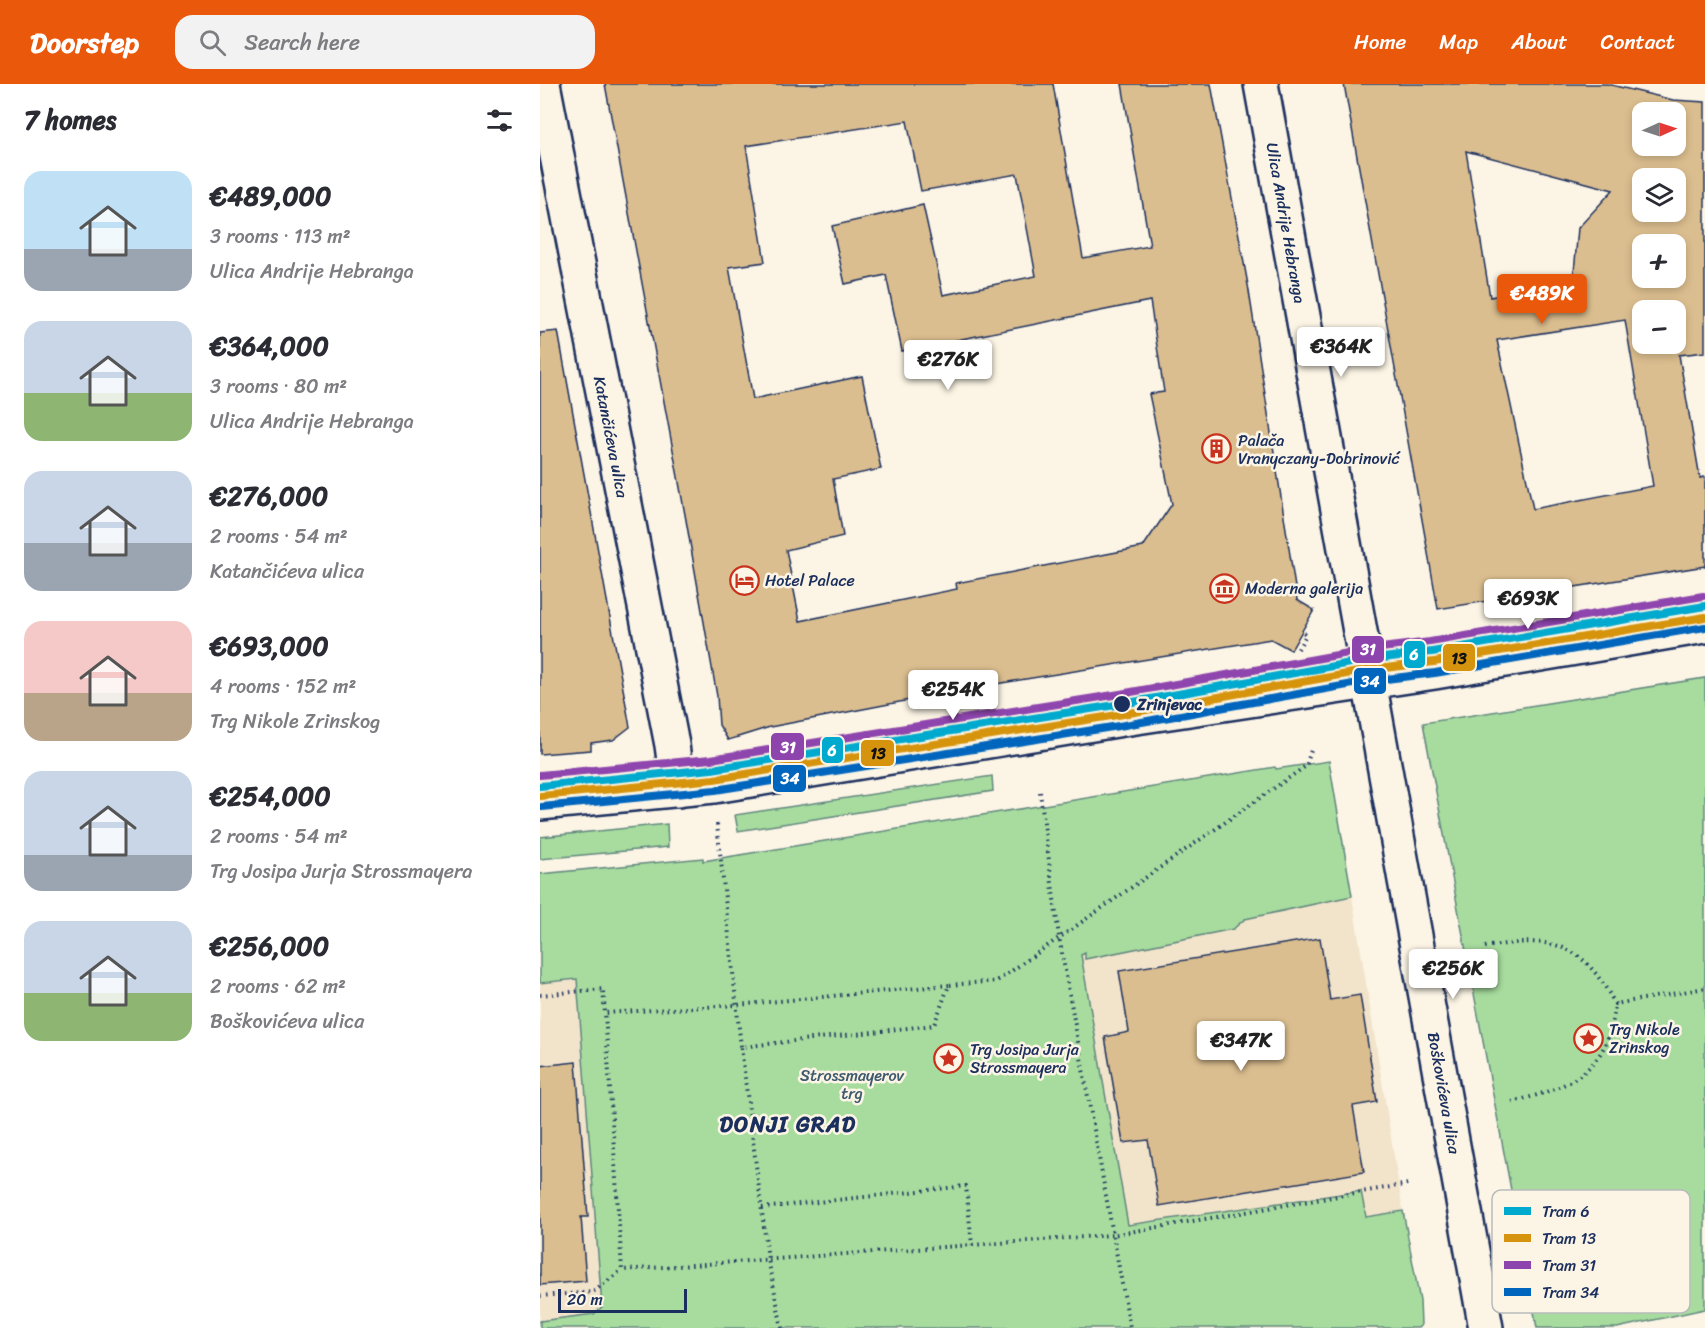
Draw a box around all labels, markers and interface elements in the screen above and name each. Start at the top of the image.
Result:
search box [175,15,595,69]
text: Doorstep [30,18,139,67]
text: Search here [244,23,360,62]
text: Home [1354,23,1406,61]
text: Map [1439,23,1478,61]
text: About [1511,23,1568,61]
text: Contact [1601,23,1675,61]
icon: search [196,26,229,59]
text: 7 homes [24,97,116,143]
north arrow [1632,102,1686,156]
map controls [1632,102,1686,354]
icon: filters [483,104,516,137]
street label: Ulica Andrije Hebranga [1258,140,1314,306]
button: layers [1632,168,1686,222]
text: €489,000 [210,173,331,219]
icon: home [72,195,144,267]
text: 3 rooms · 113 m² [210,219,351,254]
button: + [1632,234,1686,288]
text: Ulica Andrije Hebranga [210,254,414,289]
pin: €489K [1500,274,1584,325]
text: €489K [1511,276,1573,311]
button: − [1632,300,1686,354]
text: €364,000 [210,323,329,369]
pin: €364K [1299,327,1383,378]
text: €364K [1311,329,1371,364]
pin: €276K [906,340,990,391]
text: €276K [918,342,978,377]
icon: home [72,345,144,417]
text: 3 rooms · 80 m² [210,369,347,404]
street label: Katančićeva ulica [585,374,637,501]
text: Ulica Andrije Hebranga [210,404,414,439]
place label: Palača Vranyczany-Dobrinović [1238,426,1402,473]
building icon: Palača Vranyczany-Dobrinović [1201,433,1233,465]
text: €276,000 [210,473,328,519]
icon: home [72,495,144,567]
text: 2 rooms · 54 m² [210,519,348,554]
text: Katančićeva ulica [210,554,364,589]
hotel icon: Hotel Palace [728,564,760,596]
place label: Hotel Palace [765,566,855,595]
museum icon: Moderna galerija [1208,572,1240,604]
place label: Moderna galerija [1245,574,1363,603]
pin: €693K [1486,579,1570,630]
text: €693K [1498,581,1558,616]
text: €693,000 [210,623,329,669]
line badge: 31 [1351,635,1385,664]
text: 31 [1359,635,1376,664]
line badge: 6 [1403,640,1426,669]
text: 6 [1408,640,1419,669]
line badge: 13 [1442,643,1476,672]
text: 13 [1451,644,1467,673]
icon: home [72,645,144,717]
line badge: 34 [1353,667,1387,695]
text: 34 [1360,667,1379,696]
text: 4 rooms · 152 m² [210,669,356,704]
pin: €254K [911,670,995,721]
text: €254K [922,672,984,707]
place label: Zrinjevac [1136,690,1202,719]
marker: Zrinjevac [1112,694,1132,714]
text: Trg Nikole Zrinskog [210,704,380,739]
line badge: 31 [770,732,805,761]
text: 31 [779,733,796,762]
line badge: 6 [821,736,844,764]
text: 6 [826,736,837,765]
line badge: 13 [860,739,895,767]
text: 13 [870,739,886,768]
line badge: 34 [772,764,807,793]
text: 34 [780,764,799,793]
text: €254,000 [210,773,331,819]
icon: home [72,795,144,867]
text: 2 rooms · 54 m² [210,819,348,854]
text: Trg Josipa Jurja Strossmayera [210,854,472,889]
text: €256,000 [210,923,329,969]
icon: home [72,945,144,1017]
pin: €256K [1411,949,1495,1000]
text: €256K [1423,951,1483,986]
text: 2 rooms · 62 m² [210,969,346,1004]
text: Boškovićeva ulica [210,1004,364,1039]
place label: Trg Nikole Zrinskog [1609,1015,1680,1062]
pin: €347K [1199,1021,1283,1072]
place icon: Trg Nikole Zrinskog [1572,1022,1604,1054]
text: €347K [1211,1023,1271,1058]
street label: Boškovićeva ulica [1419,1030,1469,1157]
place label: Trg Josipa Jurja Strossmayera [970,1035,1080,1082]
place icon: Trg Josipa Jurja Strossmayera [933,1042,965,1074]
park label: Strossmayerov trg [800,1061,905,1108]
district label: DONJI GRAD [719,1105,857,1144]
legend [1492,1190,1690,1313]
text: Tram 6 [1542,1197,1590,1226]
text: Tram 13 [1542,1224,1596,1253]
text: Tram 31 [1542,1251,1596,1280]
text: Tram 34 [1542,1278,1599,1307]
text: 20 m [567,1285,603,1314]
scale bar [558,1286,687,1314]

